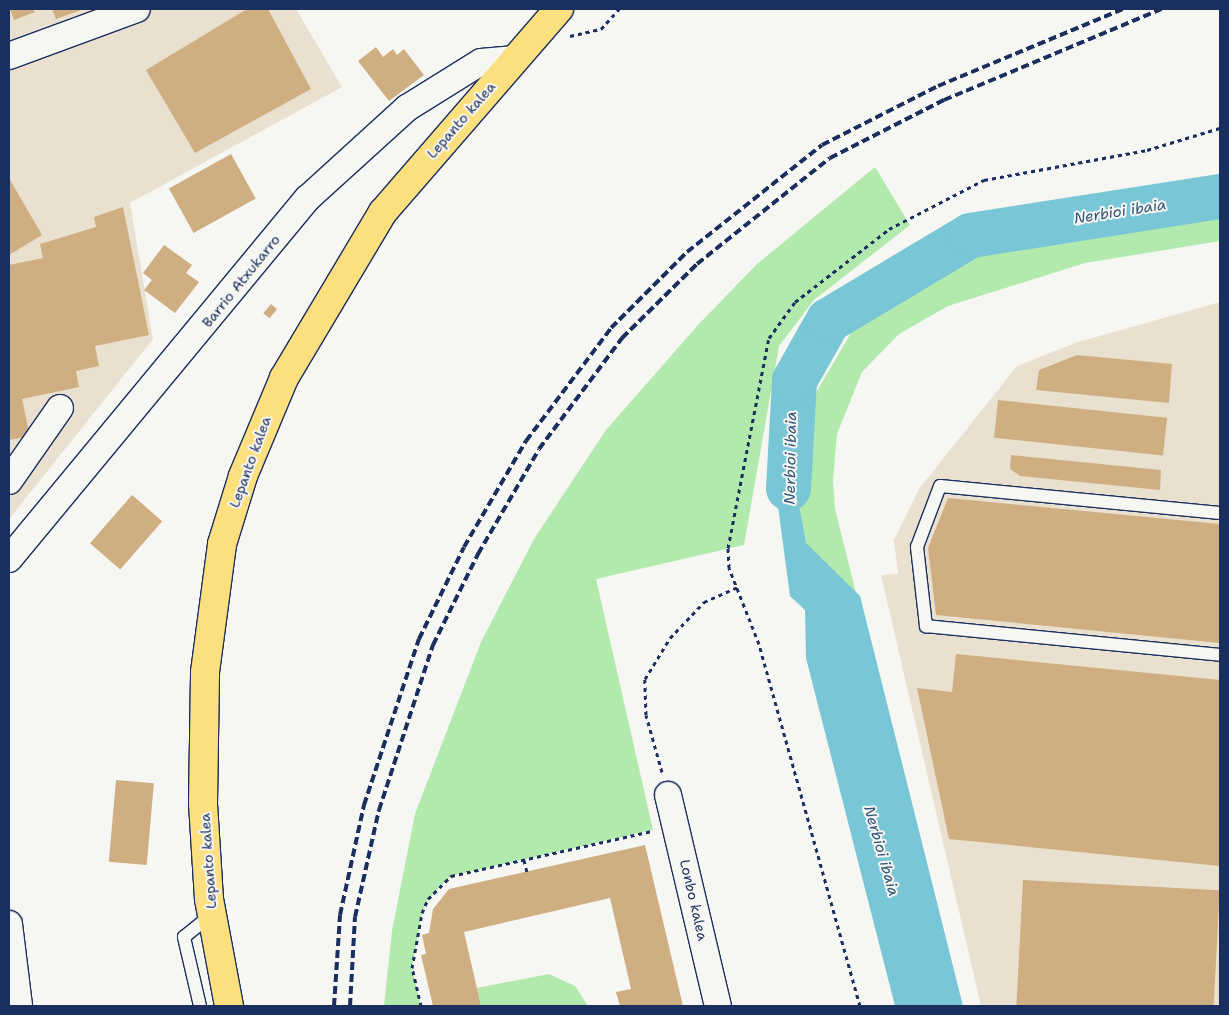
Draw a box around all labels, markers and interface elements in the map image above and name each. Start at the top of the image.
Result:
street label: Lepanto kalea [423,78,499,162]
water label: Nerbioi ibaia [1073,196,1167,228]
street label: Barrio Atxukarro [199,231,283,331]
water label: Nerbioi ibaia [781,411,801,505]
street label: Lepanto kalea [226,414,274,510]
water label: Nerbioi ibaia [859,804,903,898]
street label: Lepanto kalea [196,813,220,909]
street label: Lonbo kalea [677,858,711,942]

